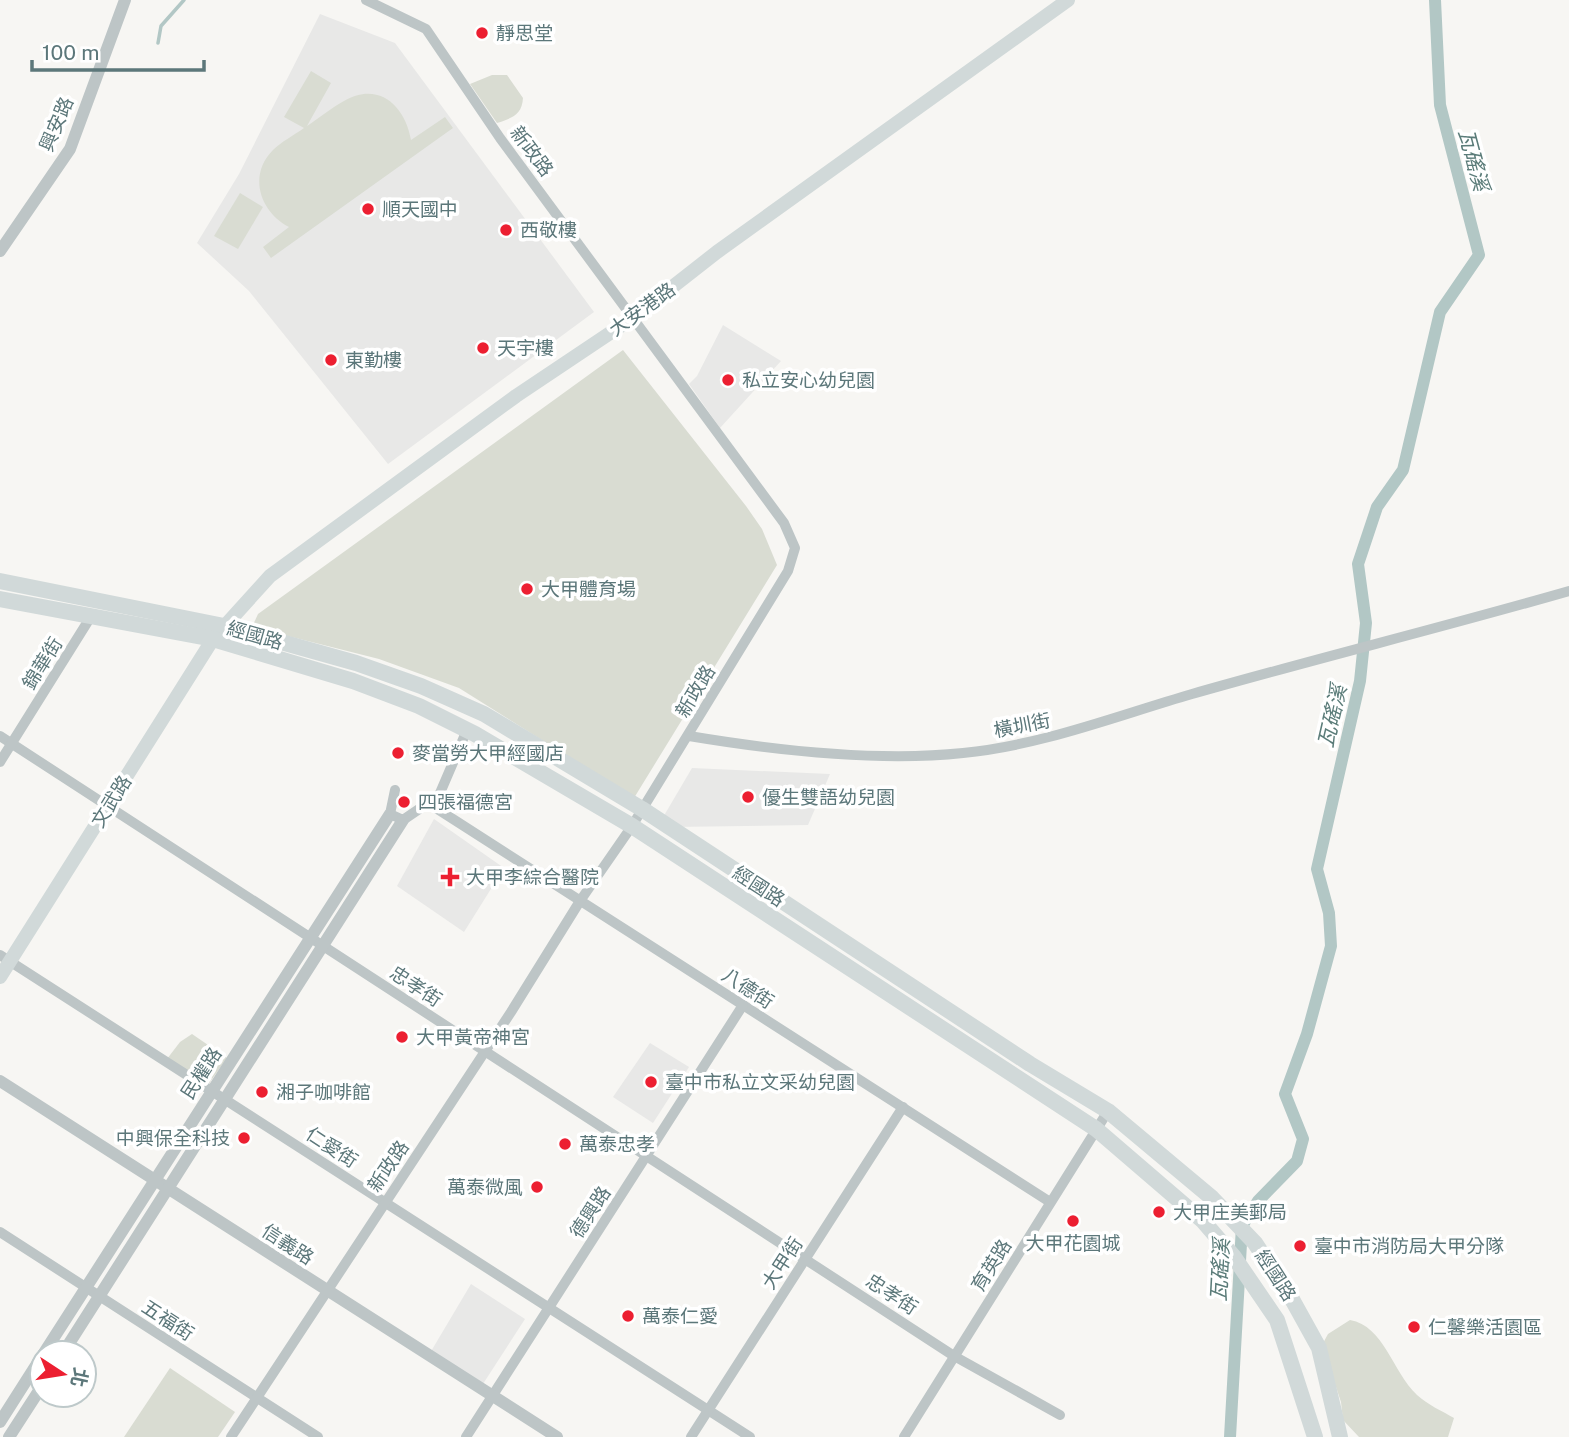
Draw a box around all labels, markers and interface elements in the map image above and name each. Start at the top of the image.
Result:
place label: 靜思堂 [496,22,553,44]
marker: 靜思堂 [474,25,490,41]
scale bar [32,28,203,72]
text: 100 m [42,40,99,65]
street label: 興安路 [35,93,77,155]
street label: 新政路 [506,122,558,180]
water label: 瓦磘溪 [1454,126,1495,197]
place label: 順天國中 [382,198,458,220]
marker: 順天國中 [360,201,376,217]
place label: 西敬樓 [520,219,577,241]
marker: 西敬樓 [498,222,514,238]
street label: 大安港路 [605,278,679,340]
place label: 天宇樓 [497,337,554,359]
marker: 天宇樓 [475,340,491,356]
place label: 東勤樓 [345,349,402,371]
marker: 東勤樓 [323,352,339,368]
place label: 私立安心幼兒園 [742,369,875,391]
marker: 私立安心幼兒園 [720,372,736,388]
place label: 大甲體育場 [541,578,636,600]
marker: 大甲體育場 [519,581,535,597]
street label: 經國路 [225,617,285,653]
street label: 錦華街 [18,633,66,693]
street label: 新政路 [671,661,719,721]
water label: 瓦磘溪 [1313,680,1352,750]
street label: 橫圳街 [992,709,1052,741]
place label: 麥當勞大甲經國店 [412,742,564,764]
marker: 麥當勞大甲經國店 [390,745,406,761]
street label: 文武路 [87,771,135,831]
place label: 優生雙語幼兒園 [762,786,895,808]
marker: 優生雙語幼兒園 [740,789,756,805]
place label: 四張福德宮 [418,791,513,813]
marker: 四張福德宮 [396,794,412,810]
street label: 經國路 [729,861,789,911]
place label: 大甲李綜合醫院 [466,866,599,888]
marker: 大甲李綜合醫院 [440,867,460,887]
street label: 忠孝街 [386,961,446,1011]
street label: 八德街 [718,963,778,1013]
place label: 大甲黃帝神宮 [416,1026,530,1048]
marker: 大甲黃帝神宮 [394,1029,410,1045]
street label: 民權路 [176,1043,226,1103]
place label: 臺中市私立文采幼兒園 [665,1071,855,1093]
marker: 臺中市私立文采幼兒園 [643,1074,659,1090]
place label: 湘子咖啡館 [276,1081,371,1103]
marker: 湘子咖啡館 [254,1084,270,1100]
street label: 仁愛街 [302,1122,362,1172]
place label: 中興保全科技 [116,1127,230,1149]
marker: 中興保全科技 [236,1130,252,1146]
place label: 萬泰忠孝 [579,1133,655,1155]
street label: 新政路 [363,1136,413,1196]
marker: 萬泰忠孝 [557,1136,573,1152]
place label: 萬泰微風 [447,1176,523,1198]
marker: 萬泰微風 [529,1179,545,1195]
street label: 德興路 [565,1182,615,1242]
place label: 大甲庄美郵局 [1173,1201,1287,1223]
marker: 大甲庄美郵局 [1151,1204,1167,1220]
marker: 大甲花園城 [1065,1213,1081,1229]
street label: 信義路 [258,1219,318,1269]
place label: 大甲花園城 [1025,1232,1121,1254]
street label: 大甲街 [757,1233,807,1293]
street label: 育英路 [967,1235,1015,1295]
water label: 瓦磘溪 [1206,1235,1234,1302]
place label: 臺中市消防局大甲分隊 [1314,1235,1504,1257]
marker: 臺中市消防局大甲分隊 [1292,1238,1308,1254]
street label: 經國路 [1251,1245,1301,1305]
street label: 忠孝街 [862,1269,922,1319]
street label: 五福街 [138,1295,198,1345]
place label: 萬泰仁愛 [642,1305,718,1327]
marker: 萬泰仁愛 [620,1308,636,1324]
place label: 仁馨樂活園區 [1428,1316,1542,1338]
marker: 仁馨樂活園區 [1406,1319,1422,1335]
north arrow [28,1339,98,1409]
text: 北 [67,1366,92,1389]

